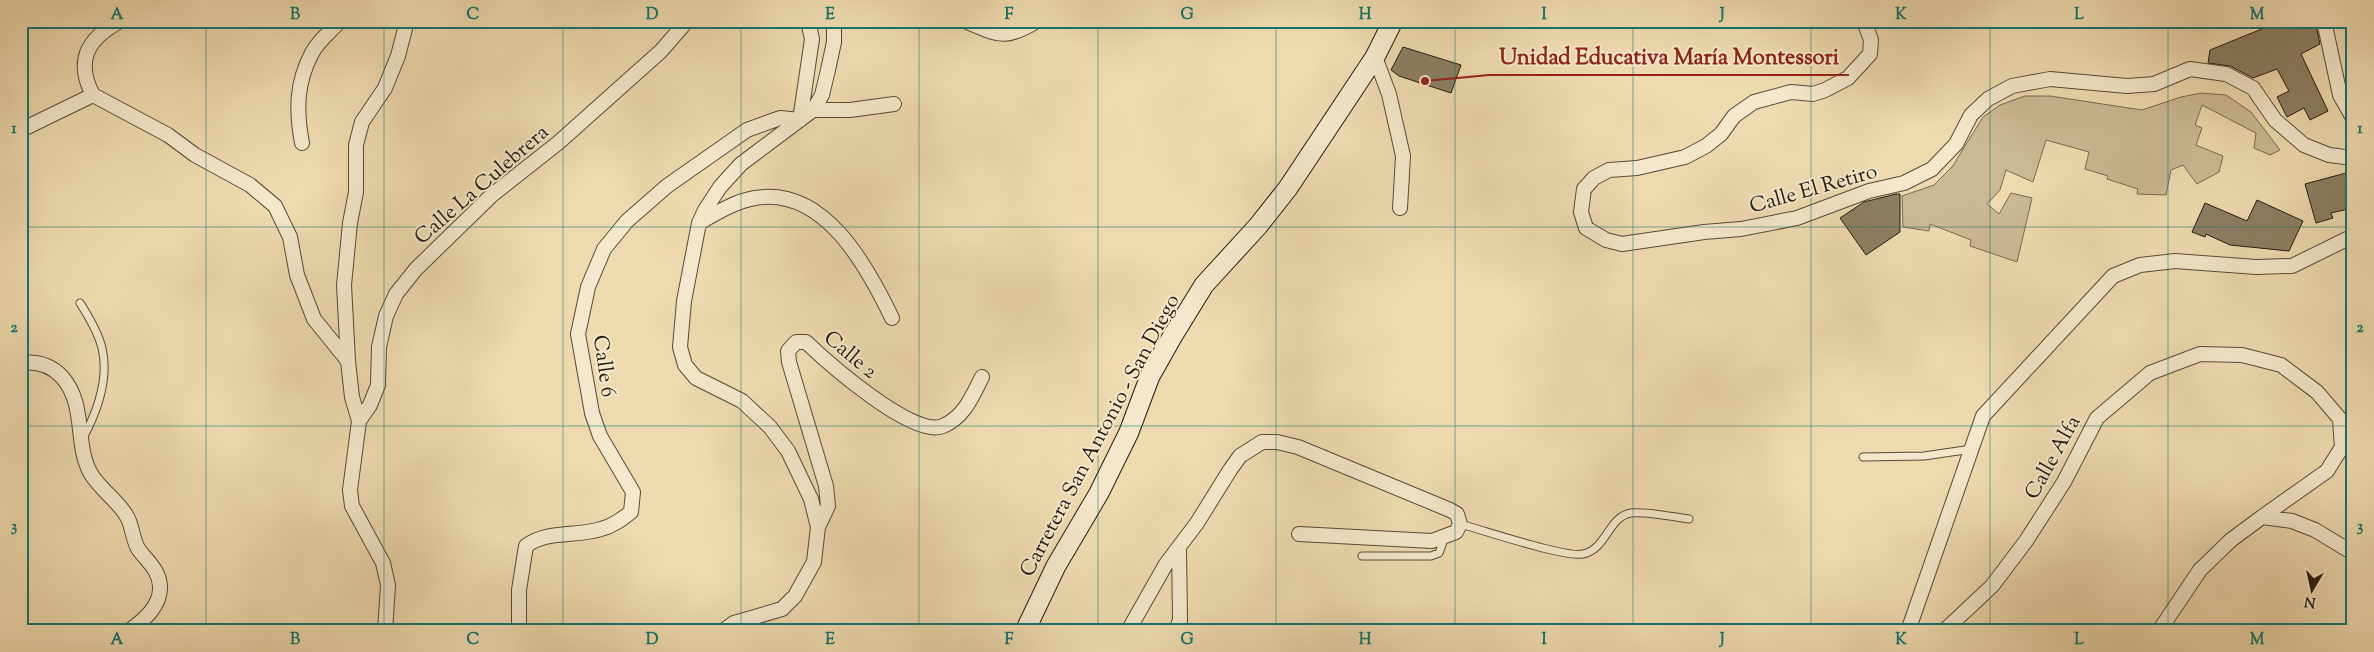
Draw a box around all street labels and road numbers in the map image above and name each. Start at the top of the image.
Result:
street label: Calle La Culebrera [408,118,556,252]
street label: Calle El Retiro [1746,157,1881,222]
street label: Carretera San Antonio - San Diego [1013,289,1188,583]
street label: Calle 2 [816,324,883,387]
street label: Calle 6 [584,333,622,399]
street label: Calle Alfa [2018,410,2089,505]

